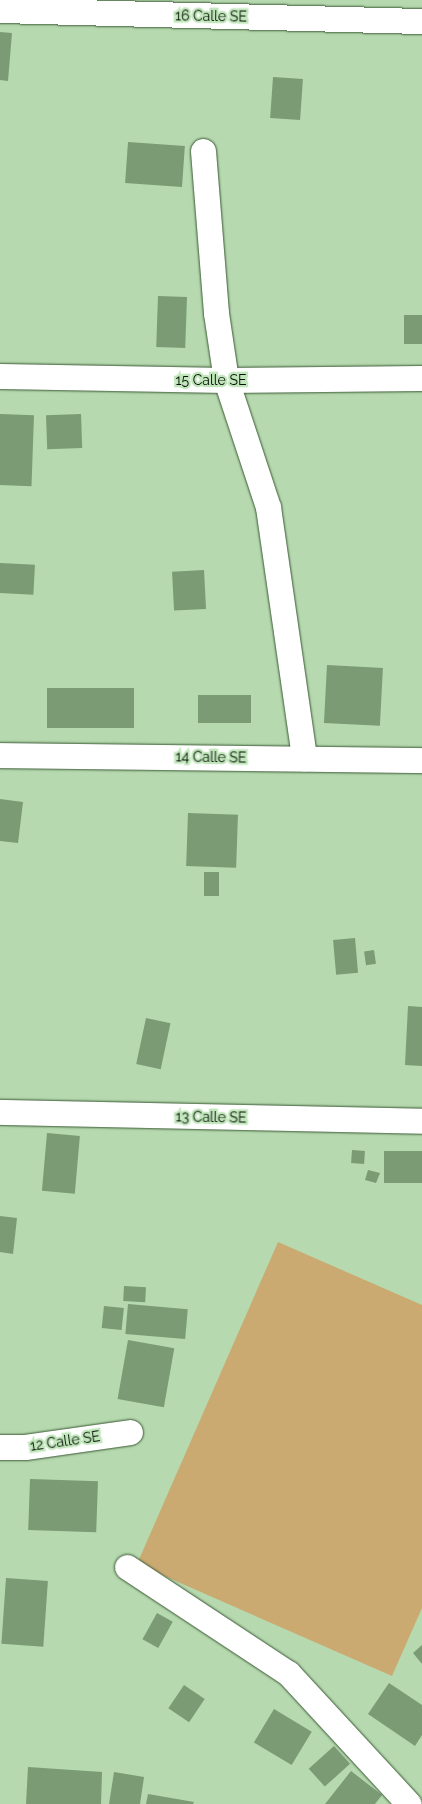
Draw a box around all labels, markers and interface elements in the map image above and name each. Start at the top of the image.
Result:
street label: 16 Calle SE [175,7,247,25]
street label: 15 Calle SE [176,372,246,388]
street label: 14 Calle SE [175,748,247,766]
street label: 13 Calle SE [176,1108,246,1126]
street label: 12 Calle SE [29,1428,101,1454]

